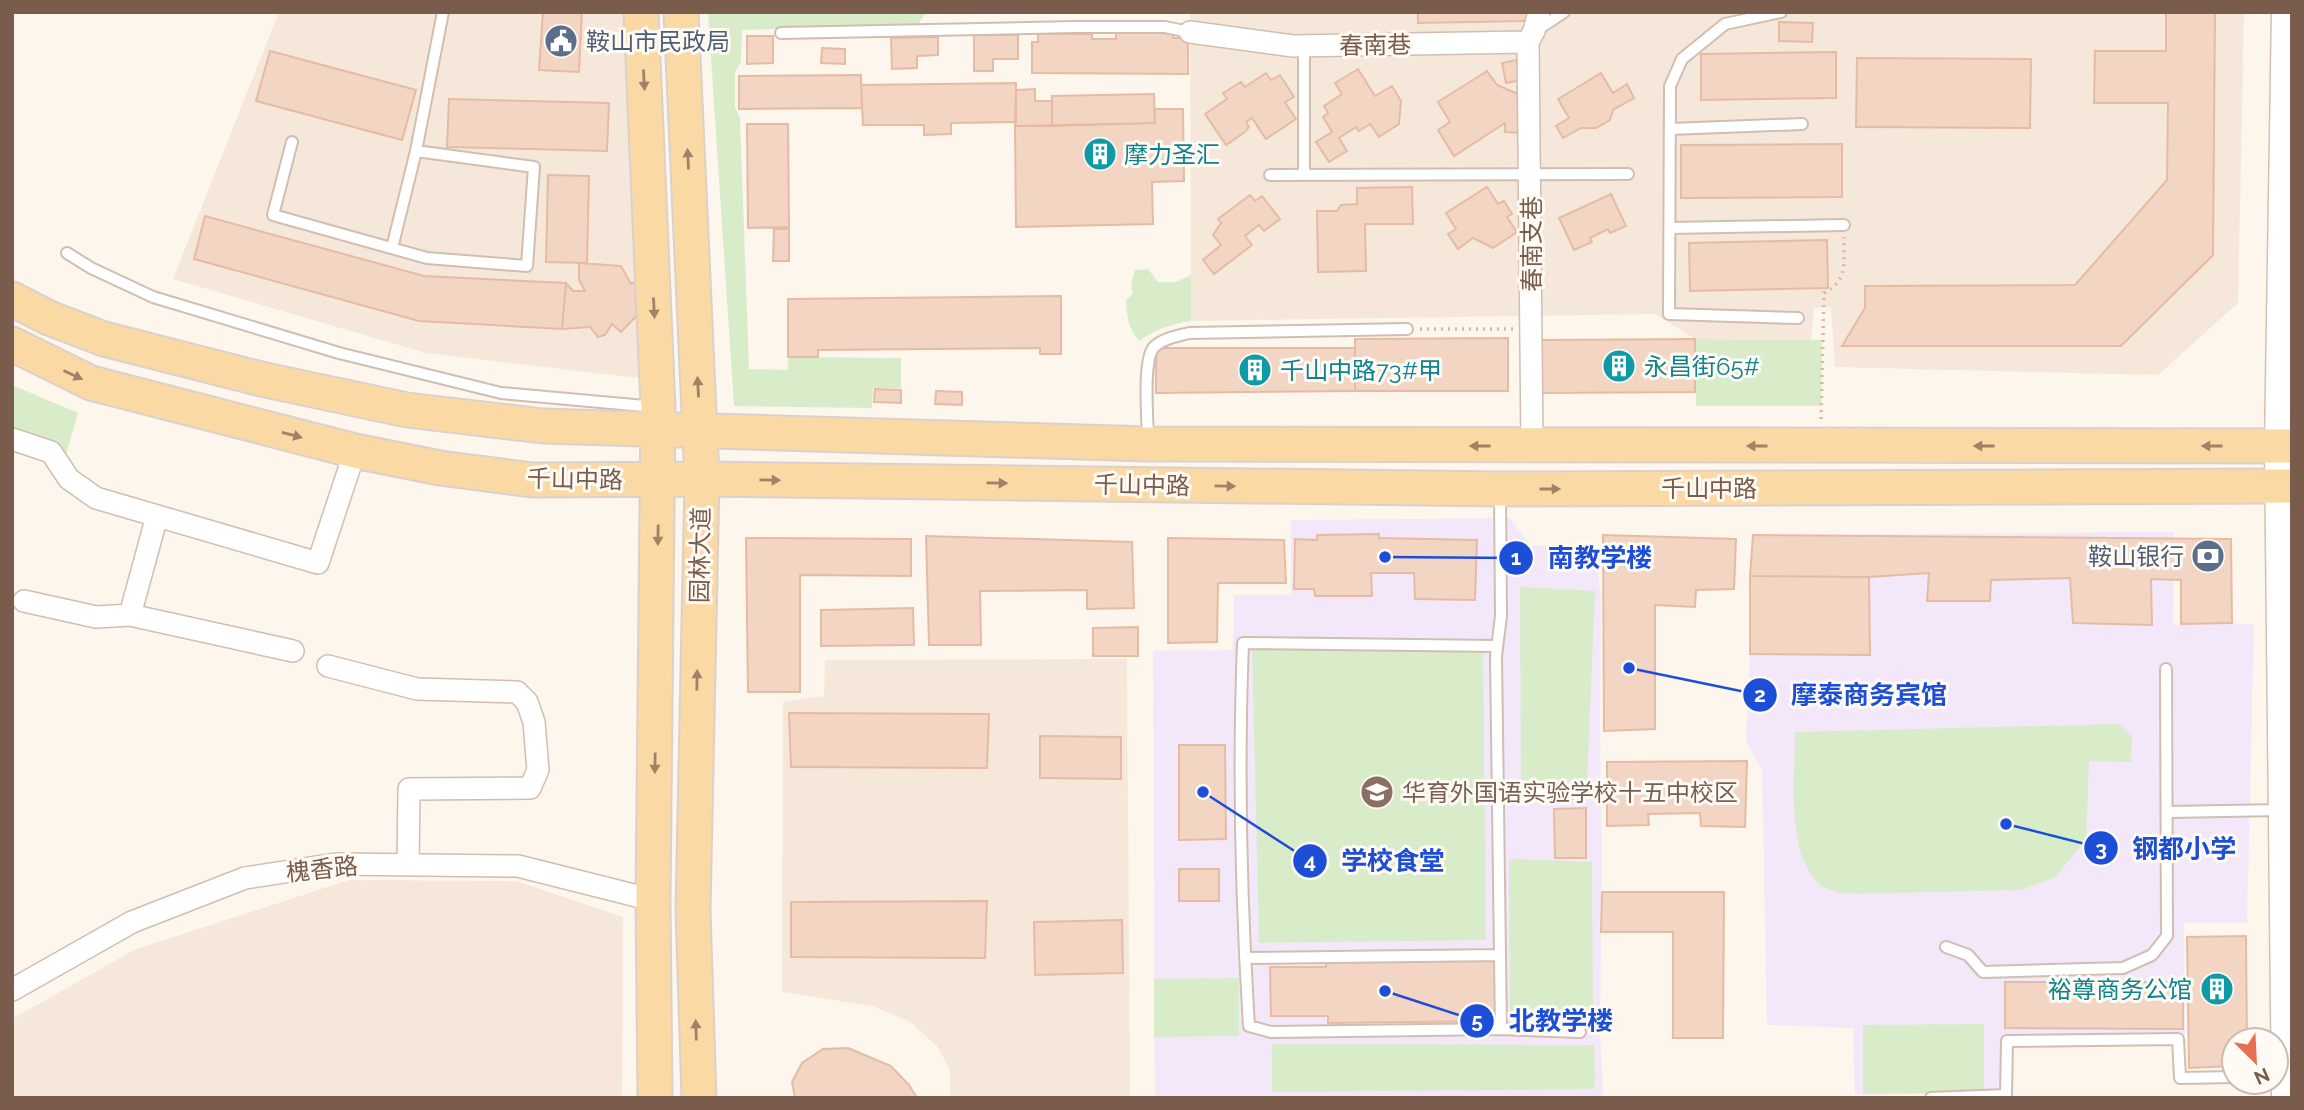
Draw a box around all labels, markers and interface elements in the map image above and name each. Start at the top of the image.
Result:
public building icon: 鞍山市民政局 [542,22,580,60]
place label: 鞍山市民政局 [586,27,730,56]
street label: 春南巷 [1339,30,1411,60]
one-way arrow [638,70,649,92]
building icon: 摩力圣汇 [1081,135,1119,173]
place label: 摩力圣汇 [1124,140,1220,169]
one-way arrow [682,148,693,170]
street label: 春南支巷 [1517,196,1546,292]
one-way arrow [648,297,659,319]
building icon: 永昌街65# [1600,347,1638,385]
building icon: 千山中路73#甲 [1236,351,1274,389]
place label: 永昌街65# [1644,352,1760,381]
place label: 千山中路73#甲 [1280,356,1442,385]
one-way arrow [63,369,83,380]
one-way arrow [692,375,703,397]
one-way arrow [282,430,304,441]
one-way arrow [1469,440,1491,452]
one-way arrow [1745,440,1767,452]
one-way arrow [1973,440,1995,452]
one-way arrow [2200,440,2222,452]
street label: 千山中路 [527,464,623,494]
street label: 千山中路 [1094,470,1190,500]
one-way arrow [759,474,781,486]
street label: 千山中路 [1661,474,1757,503]
one-way arrow [987,477,1009,489]
one-way arrow [1214,480,1236,492]
one-way arrow [1540,483,1562,495]
street label: 园林大道 [685,507,715,603]
one-way arrow [652,524,663,546]
callout: 南教学楼 [1499,535,1666,582]
bank icon: 鞍山银行 [2189,537,2227,575]
place label: 鞍山银行 [2088,542,2184,571]
text: 南教学楼 [1548,543,1652,573]
text: 1 [1511,545,1521,570]
one-way arrow [692,668,703,690]
callout: 摩泰商务宾馆 [1742,671,1961,718]
text: 摩泰商务宾馆 [1791,680,1947,710]
text: 2 [1754,682,1766,707]
one-way arrow [649,752,661,774]
school or university icon: 华育外国语实验学校十五中校区 [1358,773,1396,811]
place label: 华育外国语实验学校十五中校区 [1402,778,1738,807]
callout: 钢都小学 [2083,825,2250,872]
text: 钢都小学 [2132,834,2236,864]
text: 3 [2095,836,2107,861]
callout: 学校食堂 [1292,837,1459,884]
text: 学校食堂 [1341,846,1445,876]
text: 4 [1304,848,1316,873]
street label: 槐香路 [285,851,359,887]
building icon: 裕尊商务公馆 [2198,970,2236,1008]
place label: 裕尊商务公馆 [2048,975,2192,1004]
callout: 北教学楼 [1460,997,1627,1044]
text: 北教学楼 [1509,1006,1613,1036]
text: 5 [1471,1008,1483,1033]
one-way arrow [691,1018,702,1040]
north arrow [2220,1026,2290,1096]
text: N [2251,1064,2273,1090]

